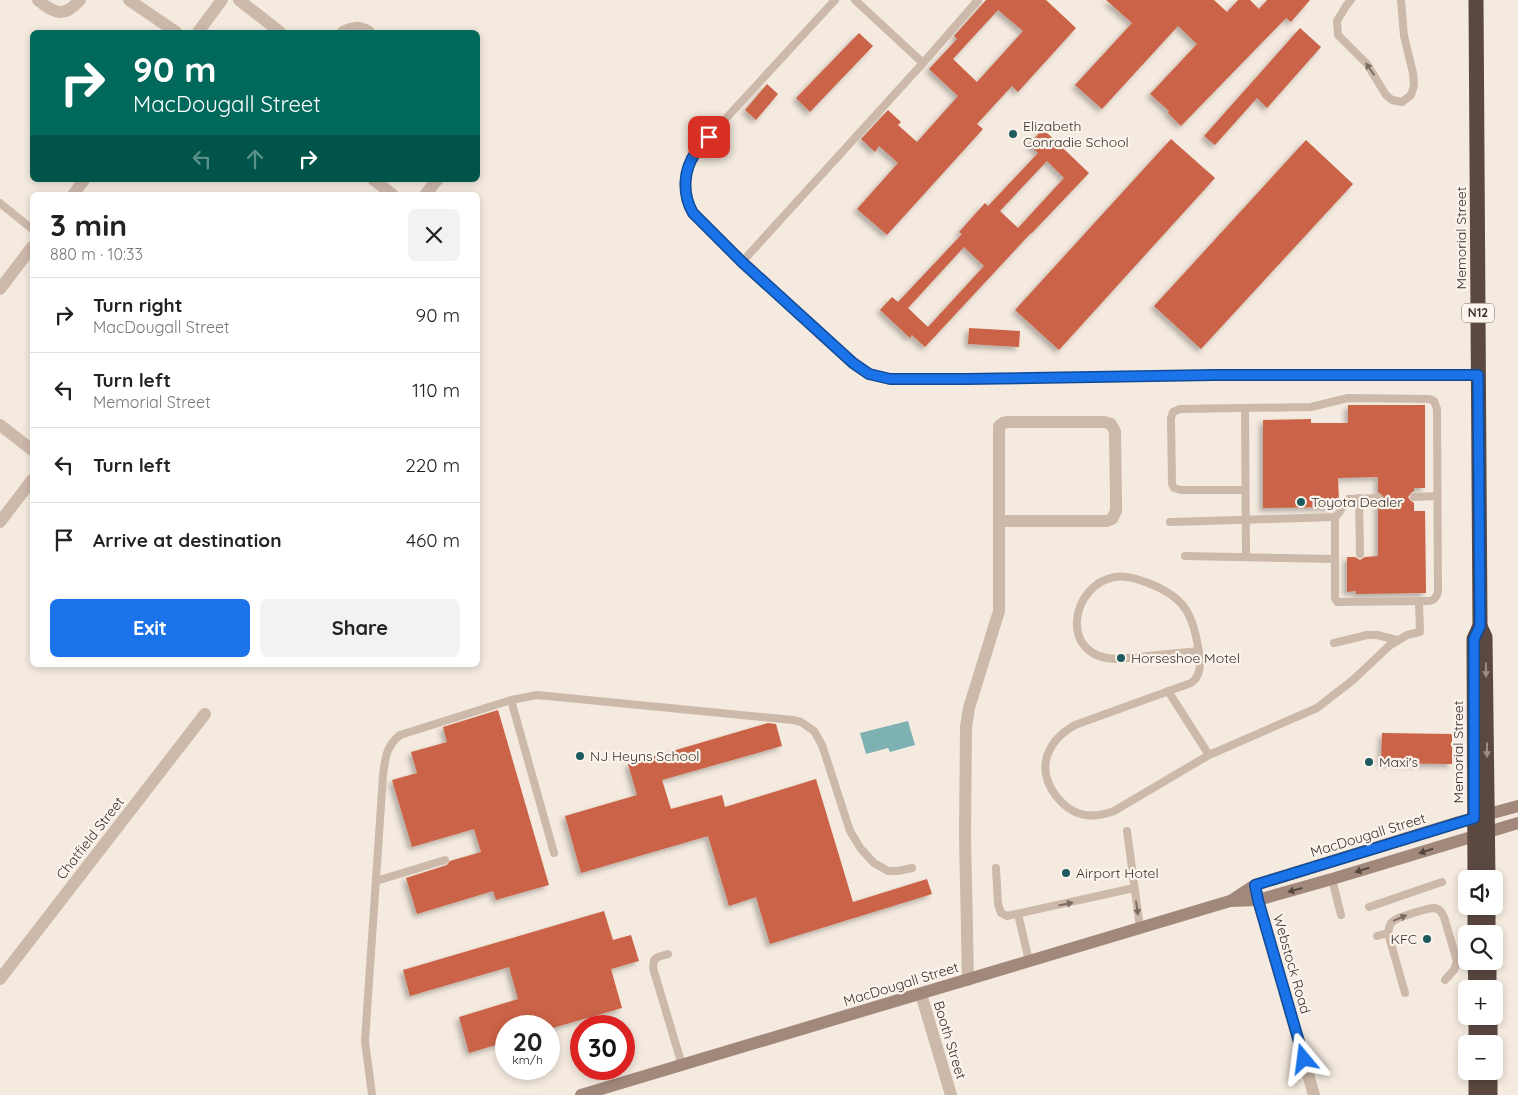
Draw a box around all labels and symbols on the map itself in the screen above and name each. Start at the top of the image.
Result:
one-way arrow [1365,62,1375,76]
pin [688,116,730,158]
place label: Elizabeth Conradie School [1023,117,1129,151]
marker: Elizabeth Conradie School [1007,128,1019,140]
street label: Memorial Street [1452,186,1470,289]
road number: N12 [1462,304,1494,322]
place label: Toyota Dealer [1311,493,1403,511]
marker: Toyota Dealer [1295,496,1307,508]
place label: Horseshoe Motel [1131,649,1240,667]
marker: Horseshoe Motel [1115,652,1127,664]
one-way arrow [1482,663,1490,679]
street label: Memorial Street [1449,700,1467,803]
one-way arrow [1483,742,1491,758]
place label: NJ Heyns School [590,747,700,765]
marker: NJ Heyns School [574,750,586,762]
place label: Maxi's [1379,753,1418,771]
marker: Maxi's [1363,756,1375,768]
street label: Chatfield Street [52,793,128,883]
street label: MacDougall Street [1308,809,1428,861]
one-way arrow [1418,847,1433,855]
place label: Airport Hotel [1076,864,1159,882]
marker: Airport Hotel [1060,867,1072,879]
one-way arrow [1354,867,1369,875]
one-way arrow [1287,886,1302,894]
one-way arrow [1058,899,1074,907]
one-way arrow [1133,901,1141,917]
street label: Webstock Road [1269,912,1315,1016]
one-way arrow [1393,914,1407,922]
place label: KFC [1391,930,1417,948]
marker: KFC [1421,933,1433,945]
street label: MacDougall Street [841,958,961,1010]
street label: Booth Street [930,999,970,1082]
speed limit sign: 30 [570,1015,635,1080]
position arrow [1277,1032,1329,1084]

